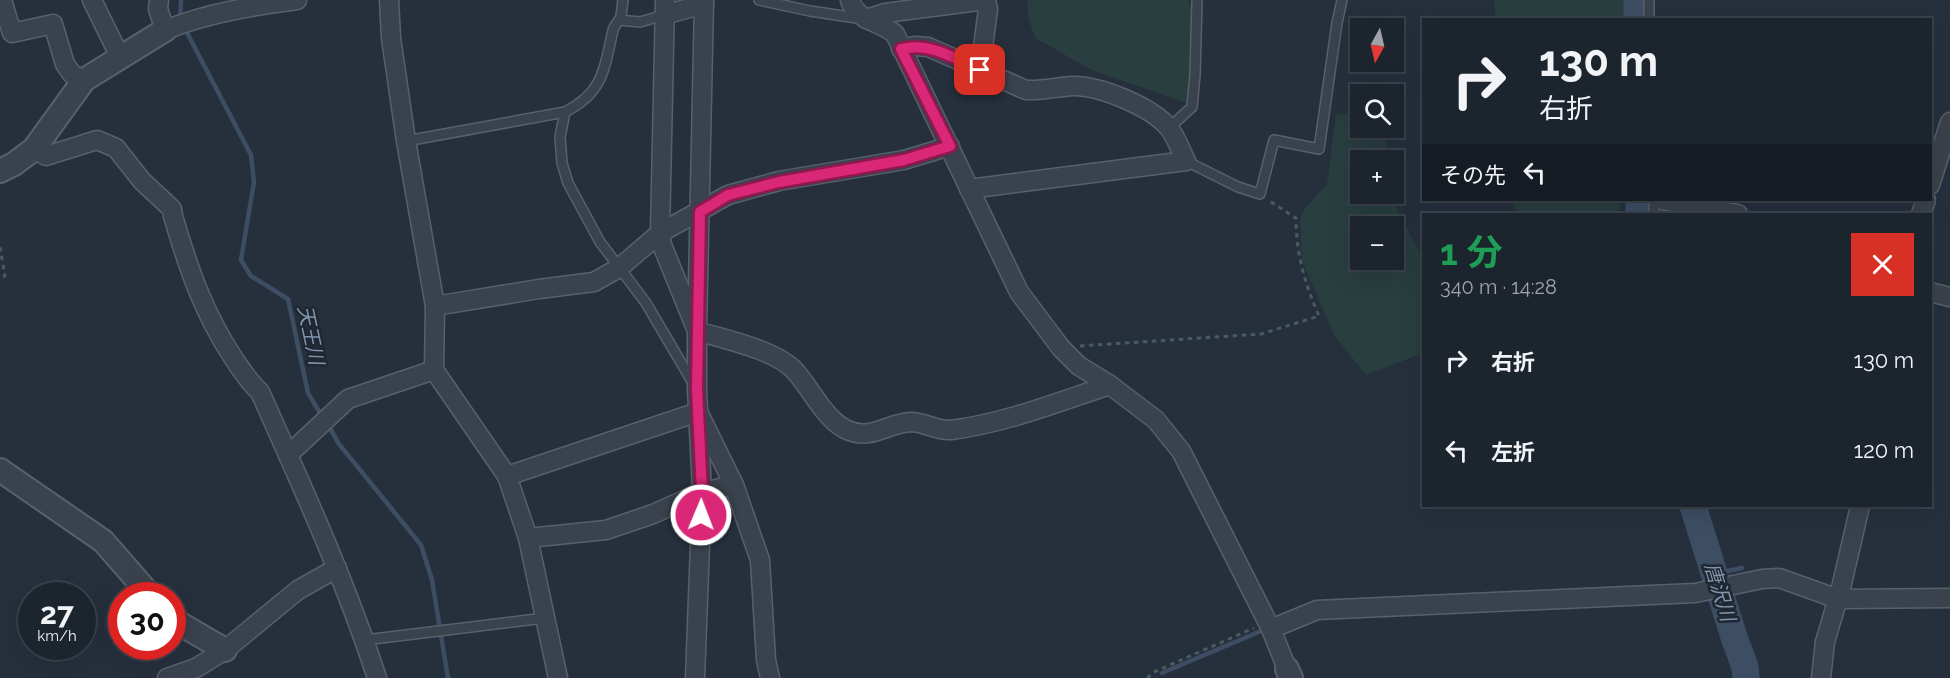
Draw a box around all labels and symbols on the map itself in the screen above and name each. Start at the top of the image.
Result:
north arrow [1350,18,1404,72]
pin [954,44,1005,95]
water label: 天王川 [293,303,329,369]
position arrow [669,483,733,547]
water label: 唐沢川 [1700,560,1741,626]
speed limit sign: 30 [108,582,186,660]

